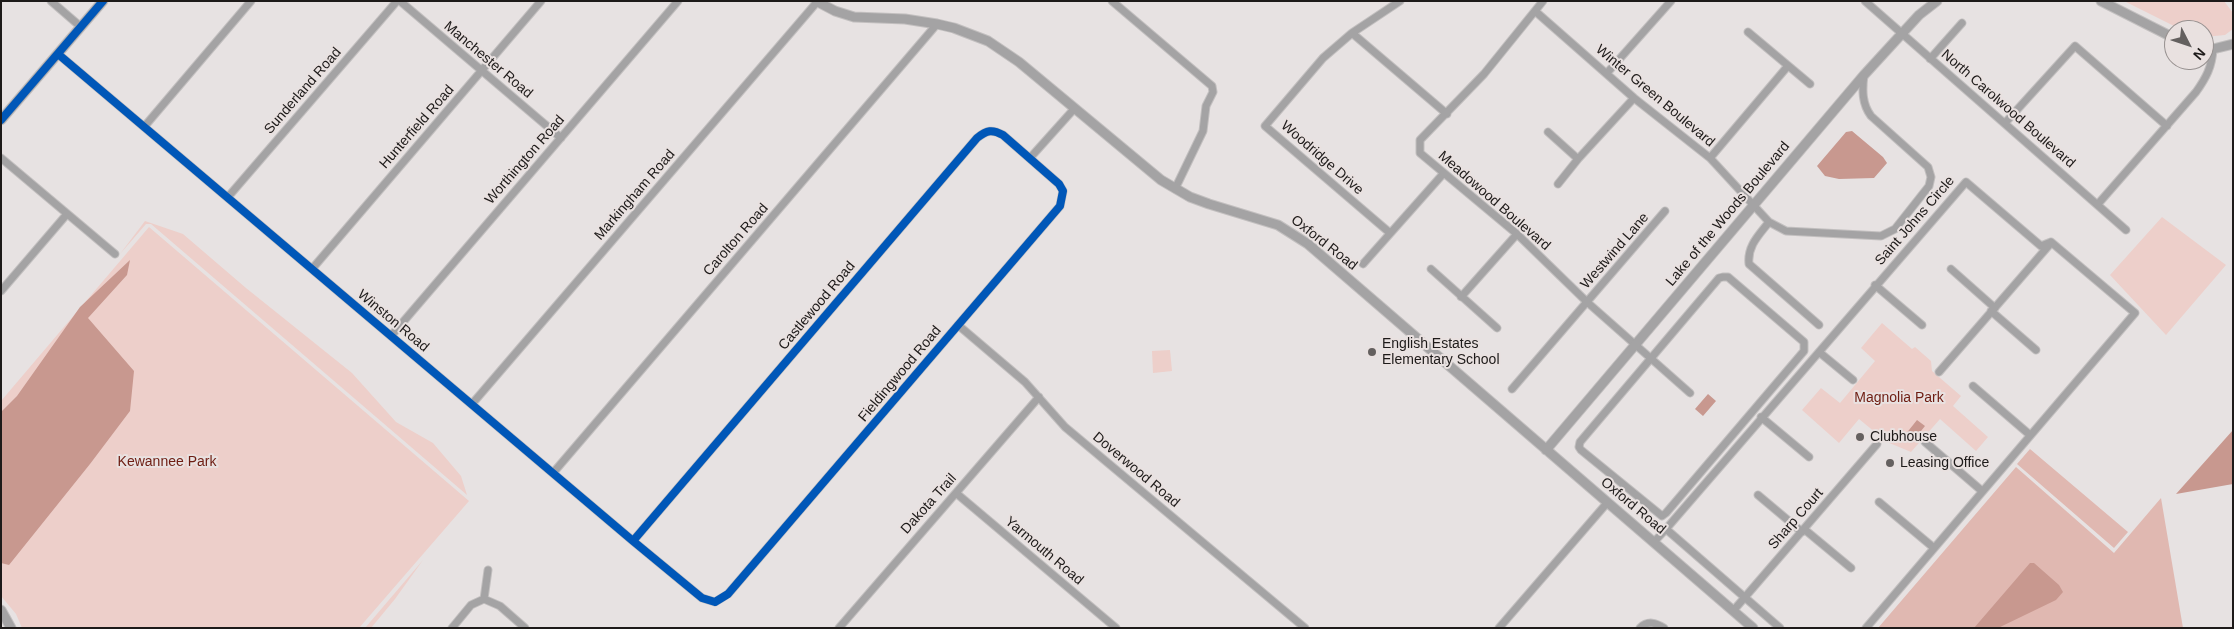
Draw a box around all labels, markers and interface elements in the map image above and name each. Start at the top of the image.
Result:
street label: Manchester Road [440,18,536,102]
north arrow [2164,20,2214,70]
street label: Winter Green Boulevard [1592,41,1718,151]
street label: Sunderland Road [261,44,345,138]
text: N [2190,45,2209,63]
street label: North Carolwood Boulevard [1938,46,2078,172]
street label: Hunterfield Road [376,82,458,172]
street label: Worthington Road [482,112,568,208]
street label: Woodridge Drive [1277,118,1367,198]
street label: Lake of the Woods Boulevard [1663,138,1793,290]
street label: Markingham Road [591,146,679,244]
street label: Meadowood Boulevard [1434,148,1554,254]
street label: Saint Johns Circle [1872,173,1958,269]
street label: Carolton Road [700,200,772,280]
street label: Westwind Lane [1577,209,1653,293]
street label: Oxford Road [1288,212,1360,274]
street label: Castlewood Road [775,258,859,354]
street label: Winston Road [354,286,432,356]
street label: Fieldingwood Road [855,323,945,425]
place label: English Estates Elementary School [1382,336,1500,368]
marker: English Estates Elementary School [1366,346,1378,358]
park label: Magnolia Park [1854,390,1944,406]
street label: Doverwood Road [1089,429,1183,511]
place label: Clubhouse [1870,429,1937,445]
marker: Clubhouse [1854,431,1866,443]
park label: Kewannee Park [118,454,216,470]
place label: Leasing Office [1900,455,1989,471]
marker: Leasing Office [1884,457,1896,469]
street label: Dakota Trail [898,471,960,537]
street label: Oxford Road [1597,474,1669,538]
street label: Sharp Court [1765,485,1827,553]
street label: Yarmouth Road [1001,513,1087,589]

